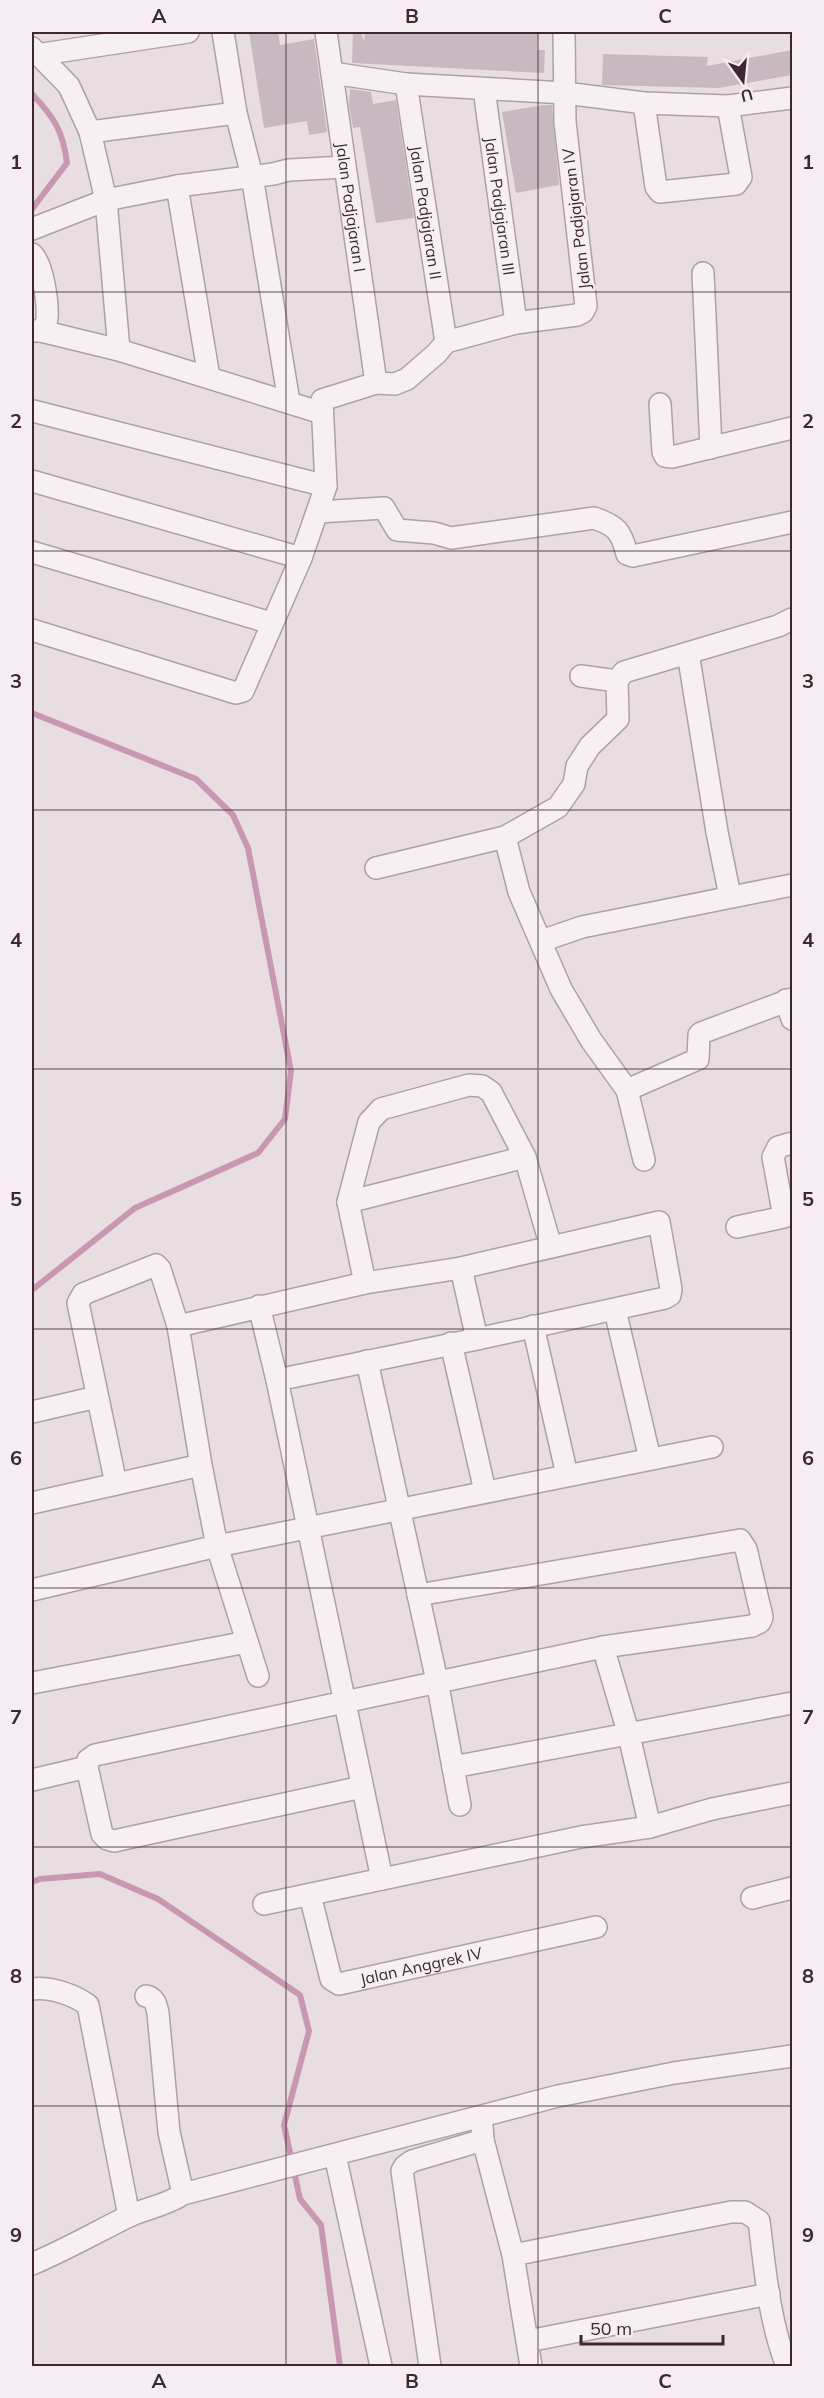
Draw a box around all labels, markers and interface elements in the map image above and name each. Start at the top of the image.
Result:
text: A [152,3,167,28]
text: B [405,3,419,28]
text: C [658,3,672,28]
north arrow [713,51,773,111]
text: U [739,84,755,107]
street label: Jalan Padjajaran III [481,136,519,276]
street label: Jalan Padjajaran I [332,141,370,274]
street label: Jalan Padjajaran II [406,144,446,281]
street label: Jalan Padjajaran IV [557,146,595,291]
text: 1 [10,149,22,174]
text: 1 [802,149,814,174]
text: 2 [10,408,22,433]
text: 2 [802,408,814,433]
text: 3 [10,668,22,693]
text: 3 [802,668,814,693]
text: 4 [10,927,22,952]
text: 4 [802,927,814,952]
text: 5 [10,1186,22,1211]
text: 5 [802,1186,814,1211]
text: 6 [10,1445,22,1470]
text: 6 [802,1445,814,1470]
text: 7 [10,1704,22,1729]
text: 7 [802,1704,814,1729]
street label: Jalan Anggrek IV [358,1942,485,1989]
text: 8 [10,1963,22,1988]
text: 8 [802,1963,814,1988]
text: 9 [10,2222,22,2247]
text: 9 [802,2222,814,2247]
scale bar [581,2308,724,2346]
text: 50 m [590,2317,632,2340]
text: A [152,2368,167,2393]
text: B [405,2368,419,2393]
text: C [658,2368,672,2393]

